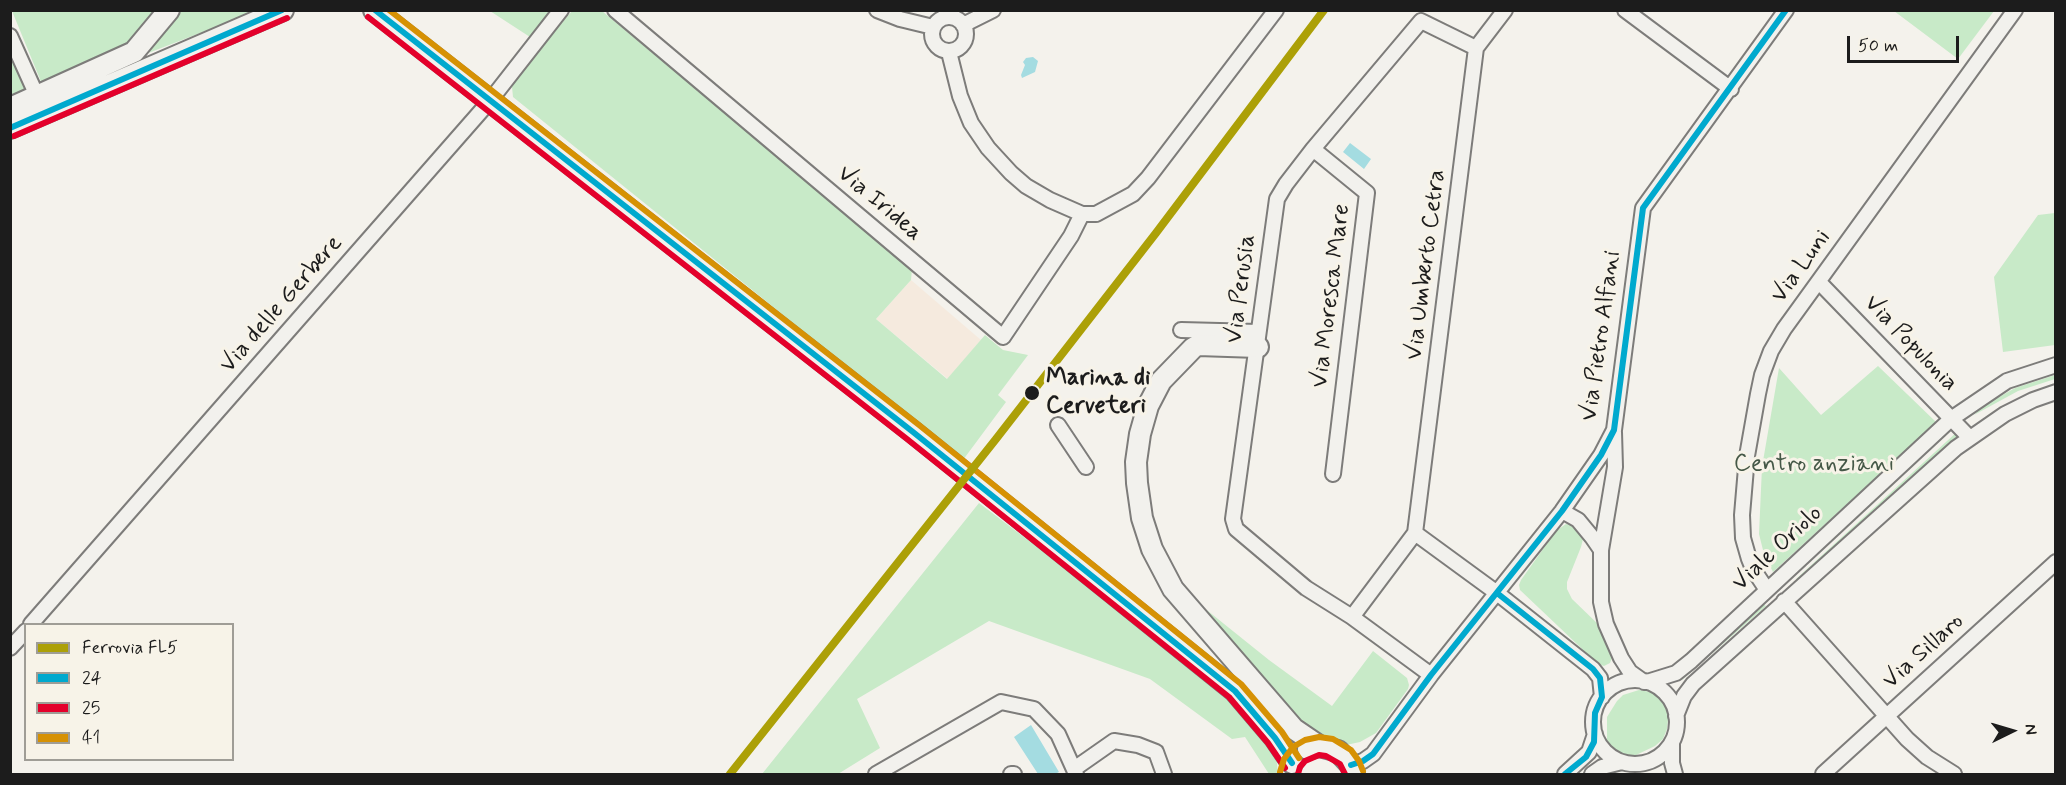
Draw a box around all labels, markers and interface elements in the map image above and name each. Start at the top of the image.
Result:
scale bar [1850,24,1962,62]
text: 50 m [1858,34,1898,58]
street label: Via Iridea [830,160,928,248]
street label: Via Umberto Cetra [1401,168,1453,362]
street label: Via Moresca Mare [1306,202,1358,390]
street label: Via Luni [1766,225,1838,309]
street label: Via delle Gerbere [214,230,350,380]
street label: Via Perusia [1221,233,1263,345]
street label: Via Pietro Alfani [1576,249,1628,423]
street label: Via Populonia [1857,290,1963,398]
place label: Marina di Cerveteri [1046,365,1150,421]
marker: Marina di Cerveteri [1023,384,1041,402]
park label: Centro anziani [1734,451,1894,479]
street label: Viale Oriolo [1727,500,1829,598]
street label: Via Sillaro [1877,608,1971,696]
legend [24,623,234,761]
text: Ferrovia FL5 [82,636,178,660]
text: 24 [82,666,102,690]
text: 25 [82,696,100,720]
north arrow [1982,701,2042,761]
text: N [2020,723,2041,736]
text: 41 [82,726,100,750]

